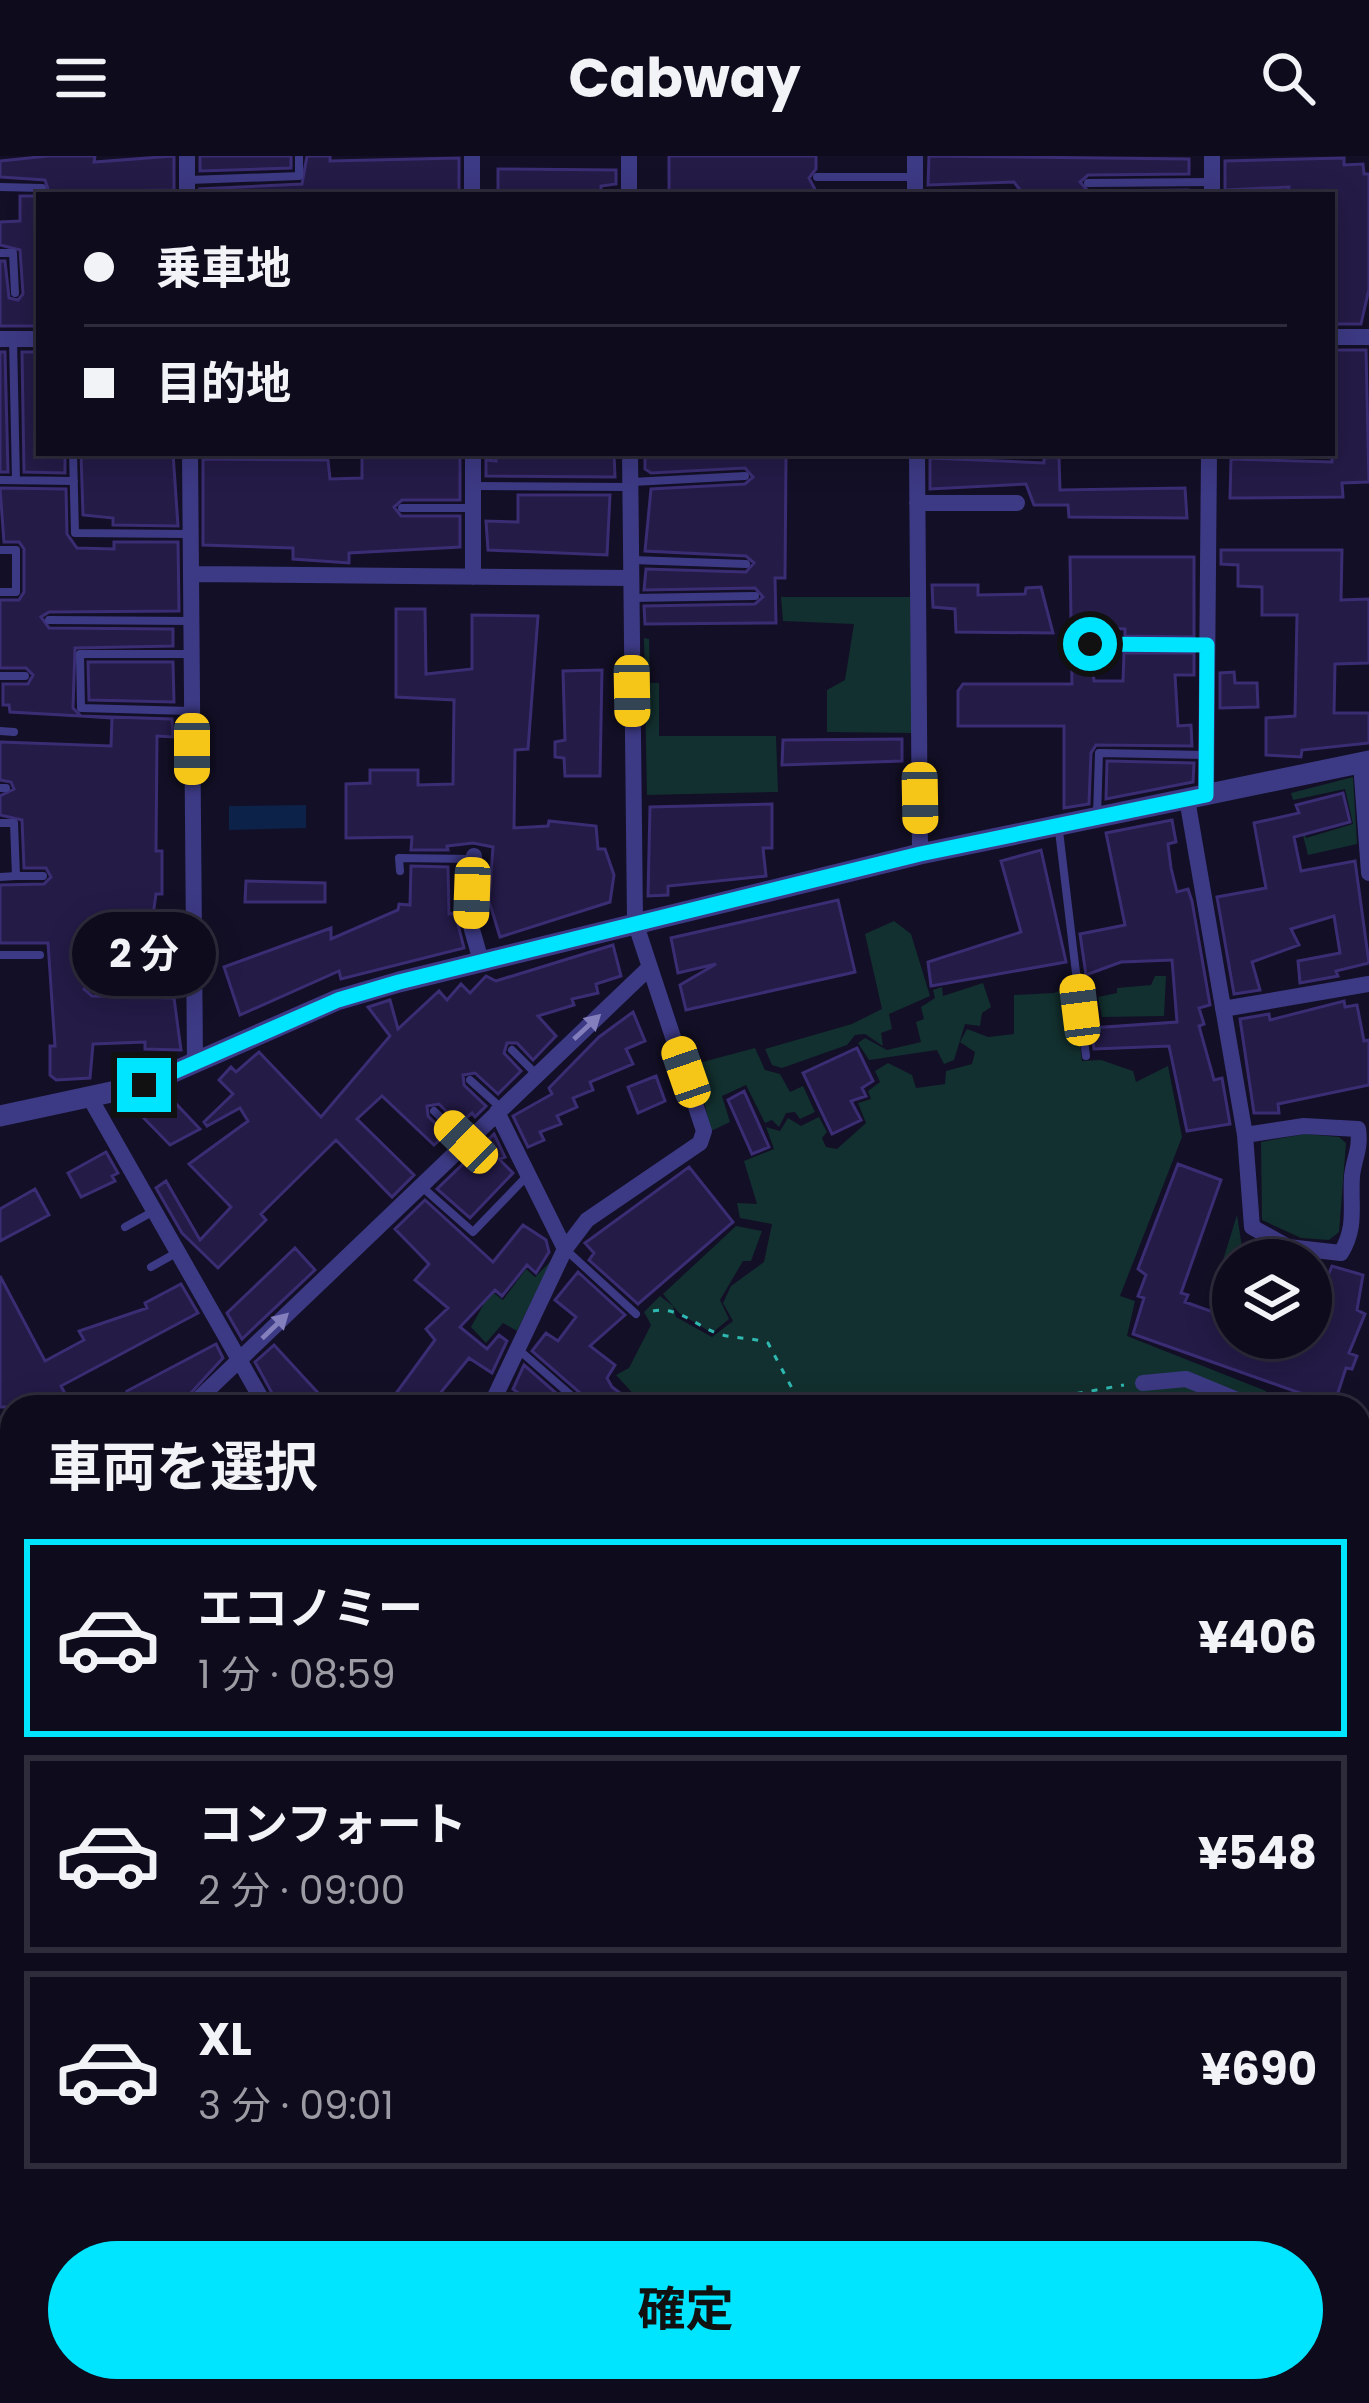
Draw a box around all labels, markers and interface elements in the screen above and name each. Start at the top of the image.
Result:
text: Cabway [568,40,801,116]
icon: menu [48,45,114,111]
icon: search [1255,45,1321,111]
text: 乗車地 [156,237,291,300]
text: 目的地 [156,352,291,415]
route start [1063,617,1117,671]
car [613,655,651,727]
car [174,713,210,785]
car [901,762,939,834]
car [453,856,491,930]
callout: 2 分 [72,911,216,995]
text: 2 分 [109,926,179,981]
car [1058,972,1102,1048]
one-way arrow [572,1014,601,1042]
car [657,1032,715,1112]
route end [117,1058,171,1112]
car [428,1104,504,1180]
map controls [1212,1239,1332,1359]
button: layers [1212,1239,1332,1359]
one-way arrow [260,1313,289,1341]
text: 車両を選択 [48,1429,318,1505]
text: エコノミー [198,1577,423,1640]
icon: car [54,1584,162,1692]
text: ¥406 [1198,1606,1317,1669]
text: 1 分 · 08:59 [198,1647,395,1702]
text: コンフォート [198,1793,467,1856]
icon: car [54,1800,162,1908]
text: ¥548 [1198,1822,1317,1885]
text: 2 分 · 09:00 [198,1863,405,1918]
text: XL [198,2008,252,2071]
icon: car [54,2016,162,2124]
text: ¥690 [1201,2038,1317,2101]
text: 3 分 · 09:01 [198,2078,394,2133]
button: 確定 [48,2241,1323,2379]

